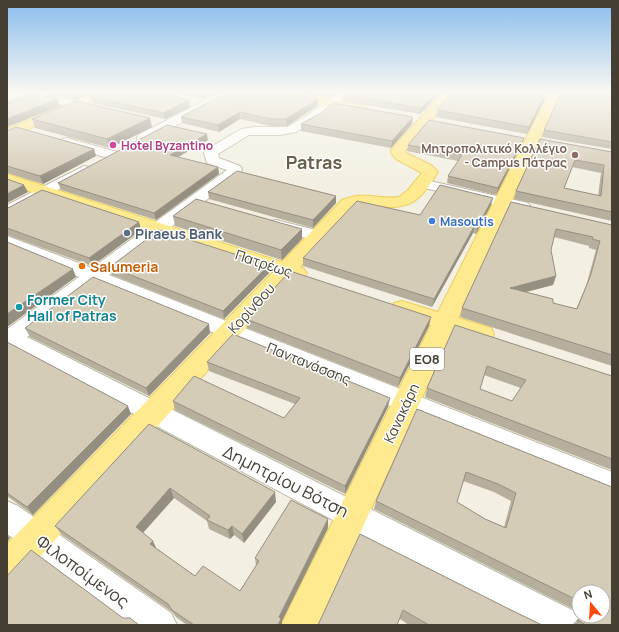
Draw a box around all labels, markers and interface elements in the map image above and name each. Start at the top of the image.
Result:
place label: Hotel Byzantino [121,137,213,154]
marker: Hotel Byzantino [108,140,118,150]
place label: Μητροπολιτικό Κολλέγιο - Campus Πάτρας [421,140,567,171]
district label: Patras [286,150,342,174]
marker: Μητροπολιτικό Κολλέγιο - Campus Πάτρας [570,150,580,160]
place label: Masoutis [440,213,494,230]
marker: Masoutis [427,216,437,226]
place label: Piraeus Bank [135,224,223,243]
marker: Piraeus Bank [122,228,132,238]
street label: Πατρέως [233,245,295,281]
place label: Salumeria [90,257,158,276]
marker: Salumeria [77,261,87,271]
street label: Κορίνθου [223,279,279,337]
place label: Former City Hall of Patras [27,290,117,325]
marker: Former City Hall of Patras [14,302,24,312]
street label: Παντανάσσης [264,337,354,389]
road number: ΕΟ8 [410,348,444,370]
street label: Κανακάρη [379,380,423,446]
street label: Δημητρίου Βότση [219,439,353,523]
street label: Φιλοποίμενος [32,529,134,613]
north arrow [571,584,611,624]
text: N [582,586,594,602]

